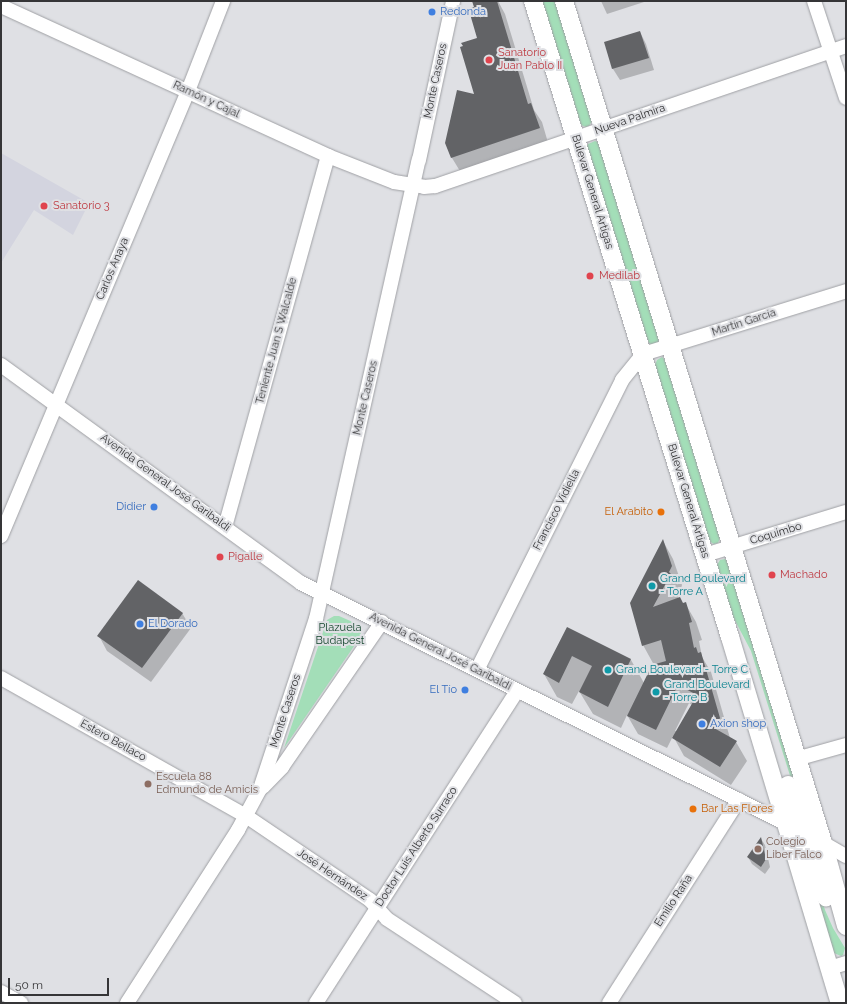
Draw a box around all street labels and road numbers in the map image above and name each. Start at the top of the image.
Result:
street label: Monte Caseros [422,42,450,120]
street label: Ramón y Cajal [170,79,242,121]
street label: Nueva Palmira [593,102,667,138]
street label: Bulevar General Artigas [568,133,616,251]
street label: Carlos Anaya [94,236,132,302]
street label: Teniente Juan S Walcalde [254,276,300,406]
street label: Martín García [710,306,778,340]
street label: Monte Caseros [351,359,381,437]
street label: Avenida General José Garibaldi [97,431,233,535]
street label: Bulevar General Artigas [664,442,712,560]
street label: Francisco Vidiella [531,467,583,553]
street label: Coquimbo [749,520,803,548]
street label: Avenida General José Garibaldi [367,610,513,694]
street label: Monte Caseros [268,673,304,749]
street label: Estero Bellaco [78,717,148,765]
street label: Doctor Luis Alberto Surraco [373,784,461,910]
street label: José Hernández [294,847,370,903]
street label: Emilio Raña [652,873,696,929]

